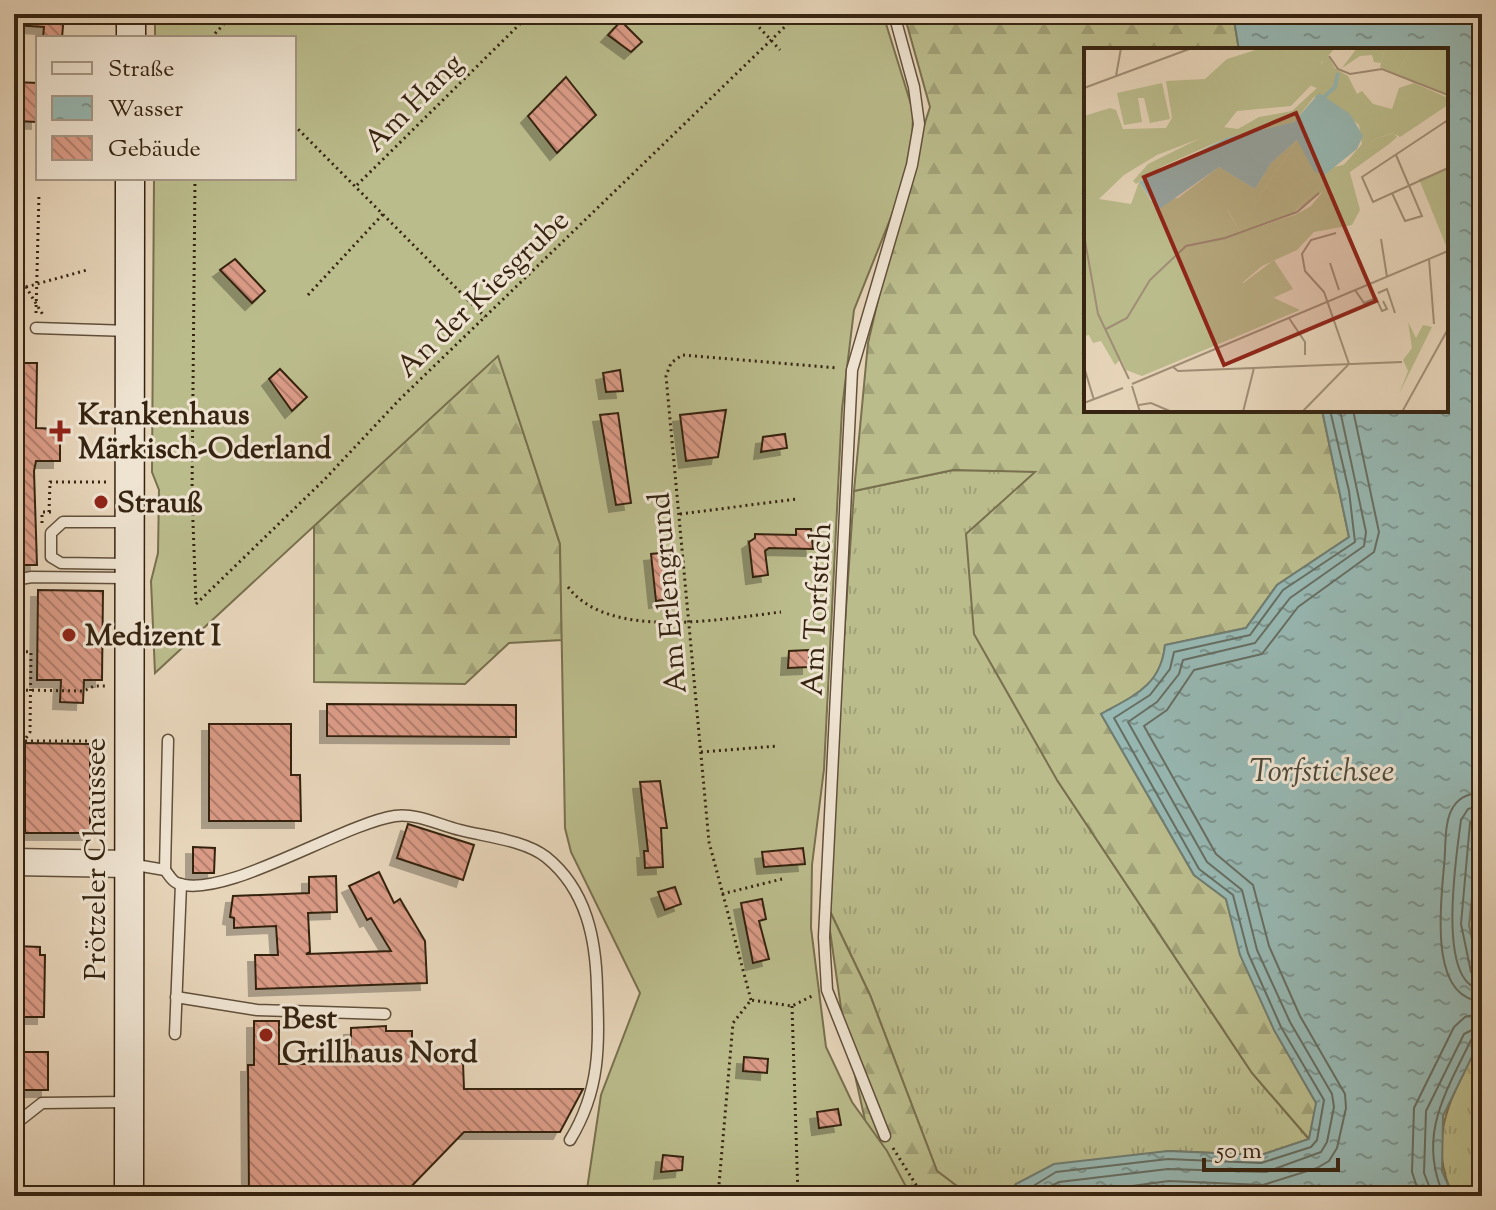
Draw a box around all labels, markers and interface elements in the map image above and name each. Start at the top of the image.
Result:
legend [36,36,296,180]
street label: Am Hang [355,44,474,163]
inset map [1084,48,1448,412]
text: Straße [108,53,174,87]
text: Wasser [108,93,183,127]
text: Gebäude [108,133,201,167]
street label: An der Kiesgrube [388,201,580,389]
place label: Krankenhaus Märkisch-Oderland [78,395,332,472]
marker: Krankenhaus Märkisch-Oderland [49,420,71,442]
place label: Strauß [117,483,203,526]
street label: Am Erlengrund [639,490,700,695]
marker: Strauß [92,493,110,511]
street label: Am Torfstich [792,521,845,697]
place label: Medizent I [85,616,221,659]
marker: Medizent I [60,626,78,644]
street label: Prötzeler Chaussee [76,737,119,981]
water label: Torfstichsee [1250,750,1394,796]
place label: Best Grillhaus Nord [282,999,478,1076]
marker: Best Grillhaus Nord [257,1026,275,1044]
scale bar [1204,1122,1338,1172]
text: 50 m [1214,1135,1262,1169]

